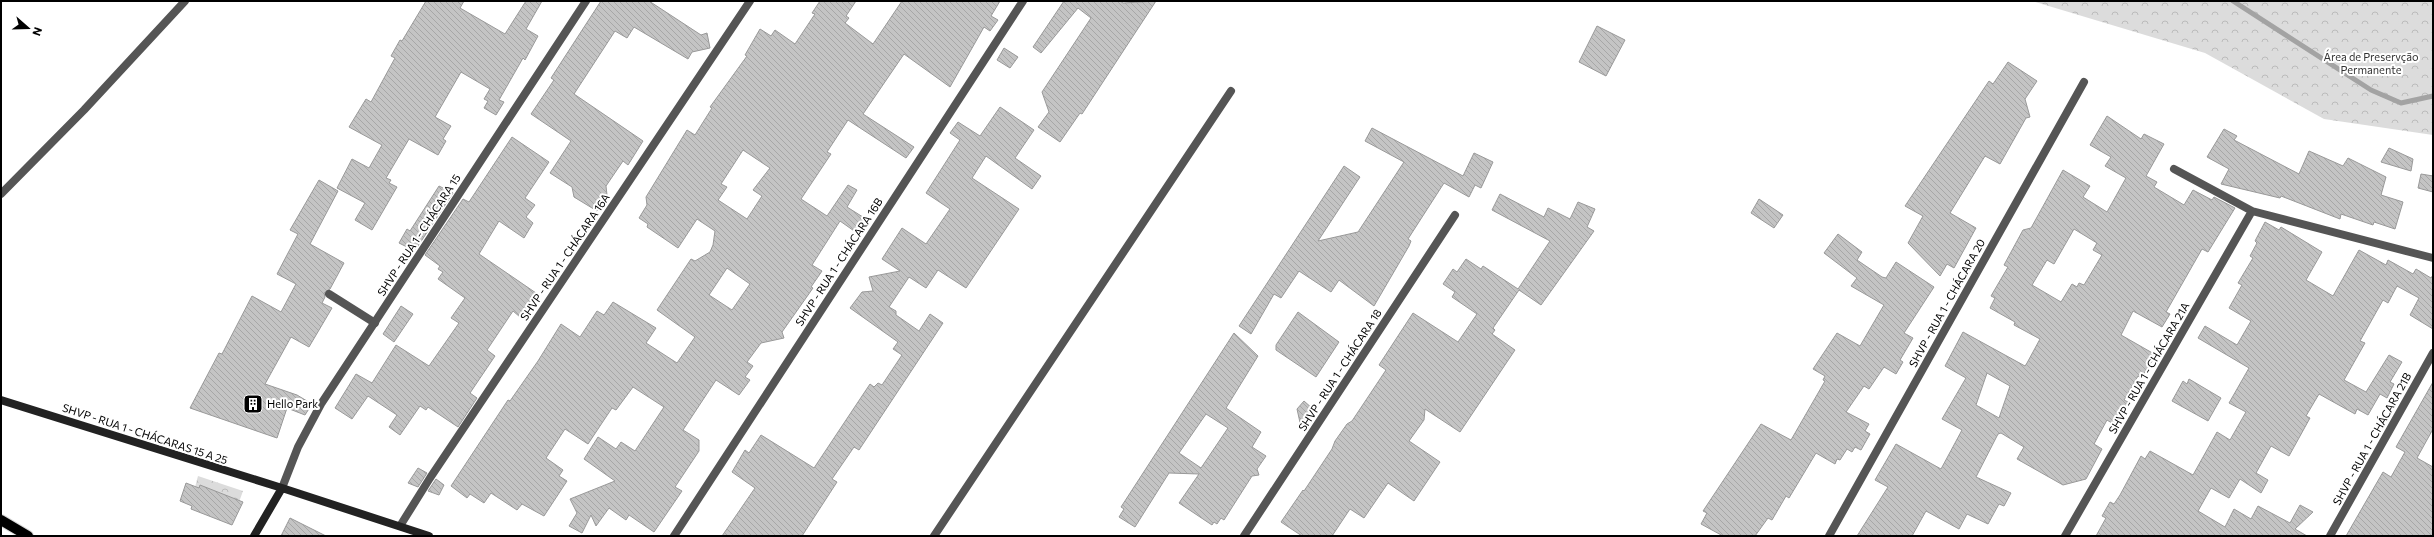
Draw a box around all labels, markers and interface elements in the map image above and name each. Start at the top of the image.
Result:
north arrow [8,8,48,48]
text: N [30,25,45,38]
park label: Área de Preservção Permanente [2324,49,2419,76]
street label: SHVP - RUA 1 - CHÁCARA 15 [374,171,463,298]
street label: SHVP - RUA 1 - CHÁCARA 16A [516,190,612,323]
street label: SHVP - RUA 1 - CHÁCARA 16B [791,195,885,328]
street label: SHVP - RUA 1 - CHÁCARA 20 [1905,236,1987,369]
street label: SHVP - RUA 1 - CHÁCARA 21A [2105,299,2192,436]
street label: SHVP - RUA 1 - CHÁCARA 18 [1294,306,1384,433]
street label: SHVP - RUA 1 - CHÁCARA 21B [2329,370,2413,507]
building icon: Hello Park [242,393,264,415]
place label: Hello Park [267,397,318,410]
street label: SHVP - RUA 1 - CHÁCARAS 15 A 25 [61,400,230,466]

